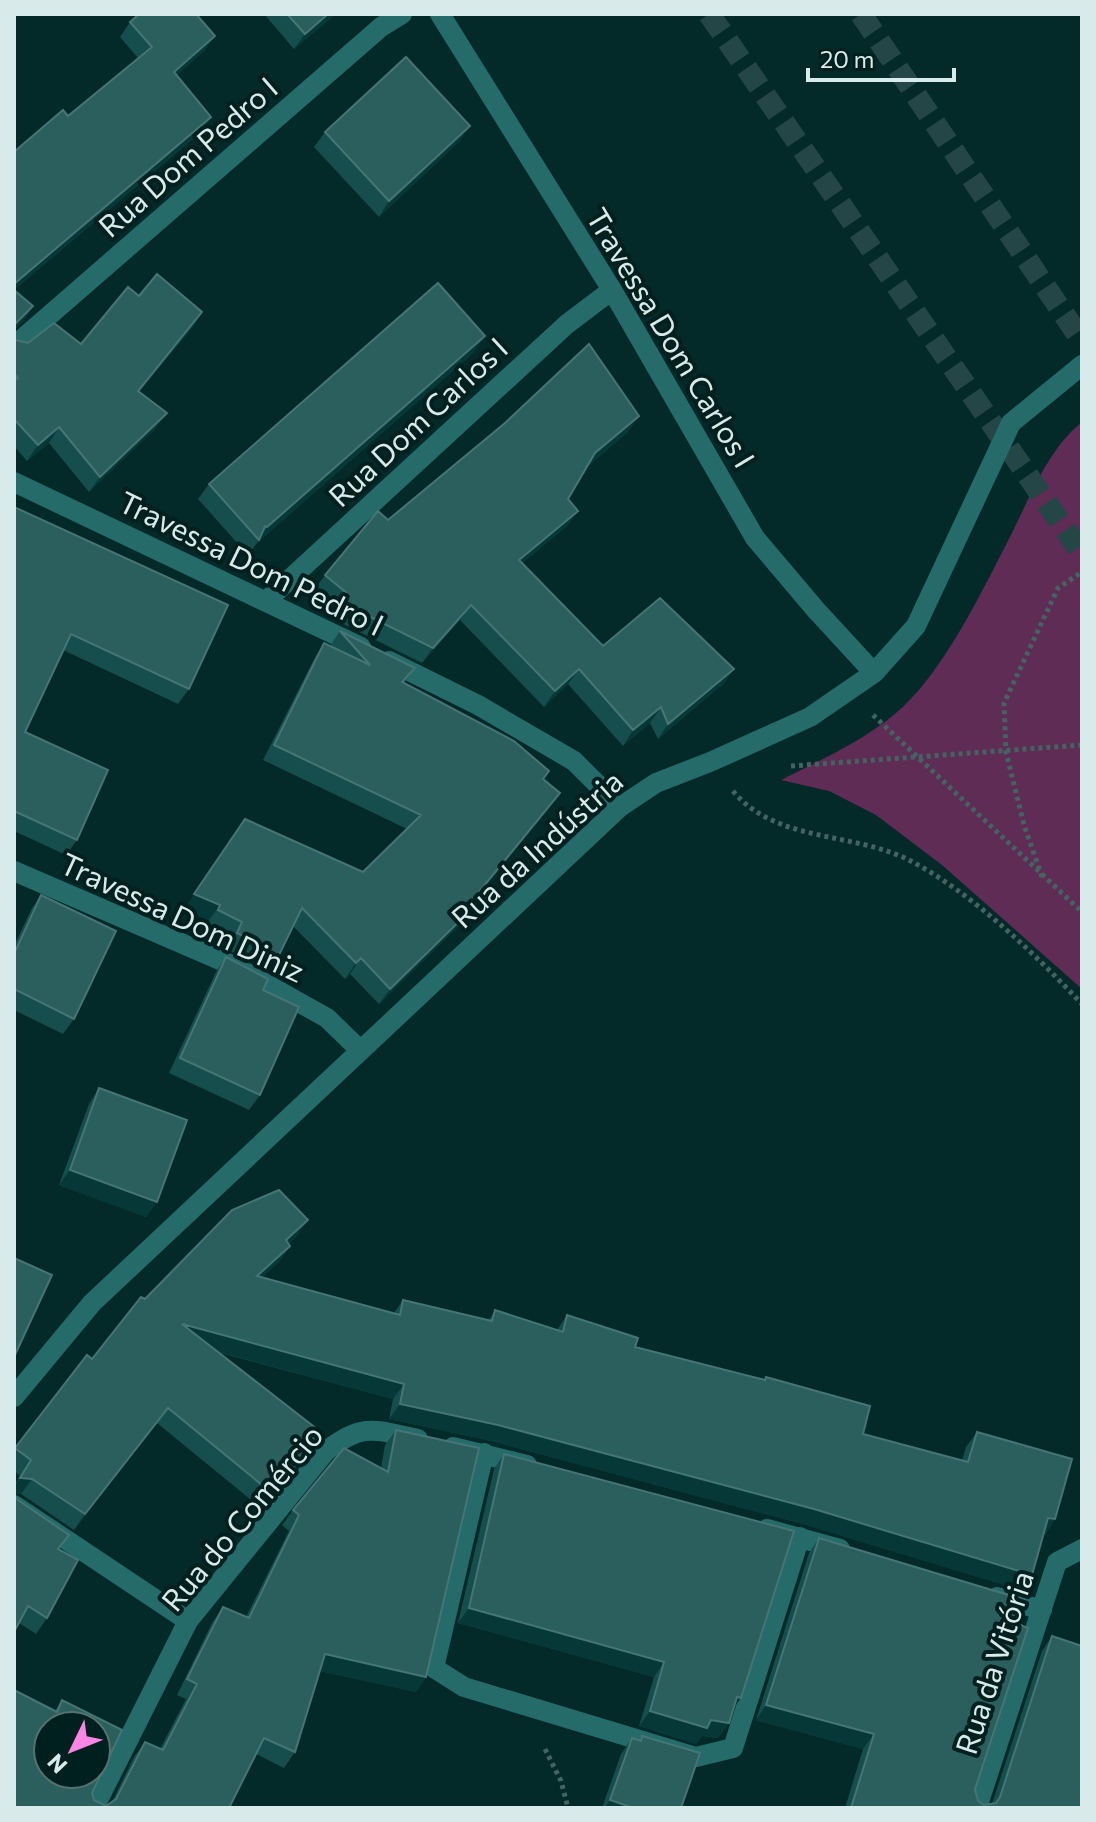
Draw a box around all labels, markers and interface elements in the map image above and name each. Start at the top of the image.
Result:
scale bar [808,32,954,82]
text: 20 m [820,44,874,73]
street label: Rua Dom Pedro I [90,68,284,244]
street label: Travessa Dom Carlos I [580,200,764,474]
street label: Rua Dom Carlos I [320,329,514,513]
street label: Travessa Dom Pedro I [114,482,390,642]
street label: Rua da Indústria [443,761,629,935]
street label: Travessa Dom Diniz [55,843,311,989]
street label: Rua do Comércio [152,1416,330,1618]
street label: Rua da Vitória [946,1566,1040,1758]
north arrow [32,1710,112,1790]
text: N [42,1749,73,1779]

